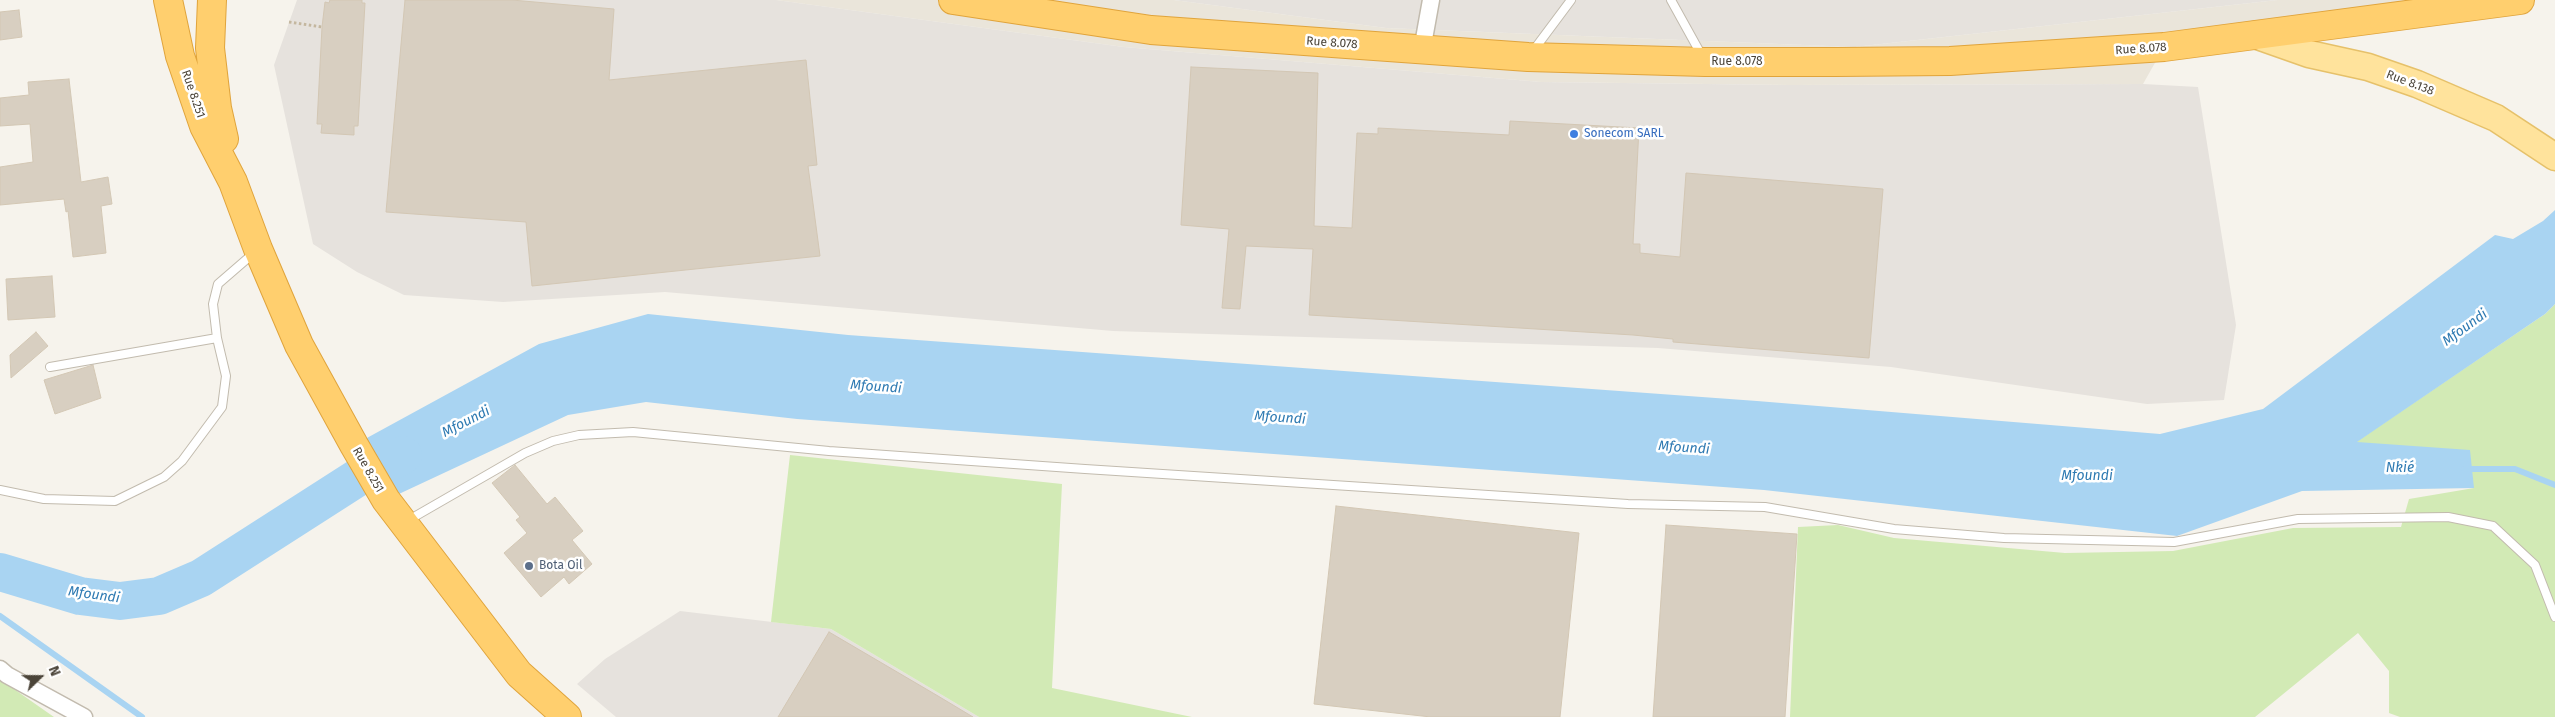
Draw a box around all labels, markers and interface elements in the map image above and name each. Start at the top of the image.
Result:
street label: Rue 8.078 [1306,34,1358,52]
street label: Rue 8.078 [2115,40,2167,58]
street label: Rue 8.078 [1711,55,1763,69]
street label: Rue 8.138 [2384,67,2436,99]
street label: Rue 8.251 [178,68,208,120]
place label: Sonecom SARL [1584,127,1664,141]
marker: Sonecom SARL [1568,128,1580,140]
water label: Mfoundi [2439,306,2491,350]
water label: Mfoundi [850,377,902,397]
water label: Mfoundi [439,403,493,441]
water label: Mfoundi [1254,408,1306,428]
water label: Mfoundi [1658,438,1710,458]
street label: Rue 8.251 [349,445,387,495]
water label: Nkié [2386,460,2414,476]
water label: Mfoundi [2061,468,2113,484]
place label: Bota Oil [539,559,582,573]
marker: Bota Oil [523,560,535,572]
water label: Mfoundi [67,583,121,607]
north arrow [15,652,65,702]
text: N [45,664,64,679]

